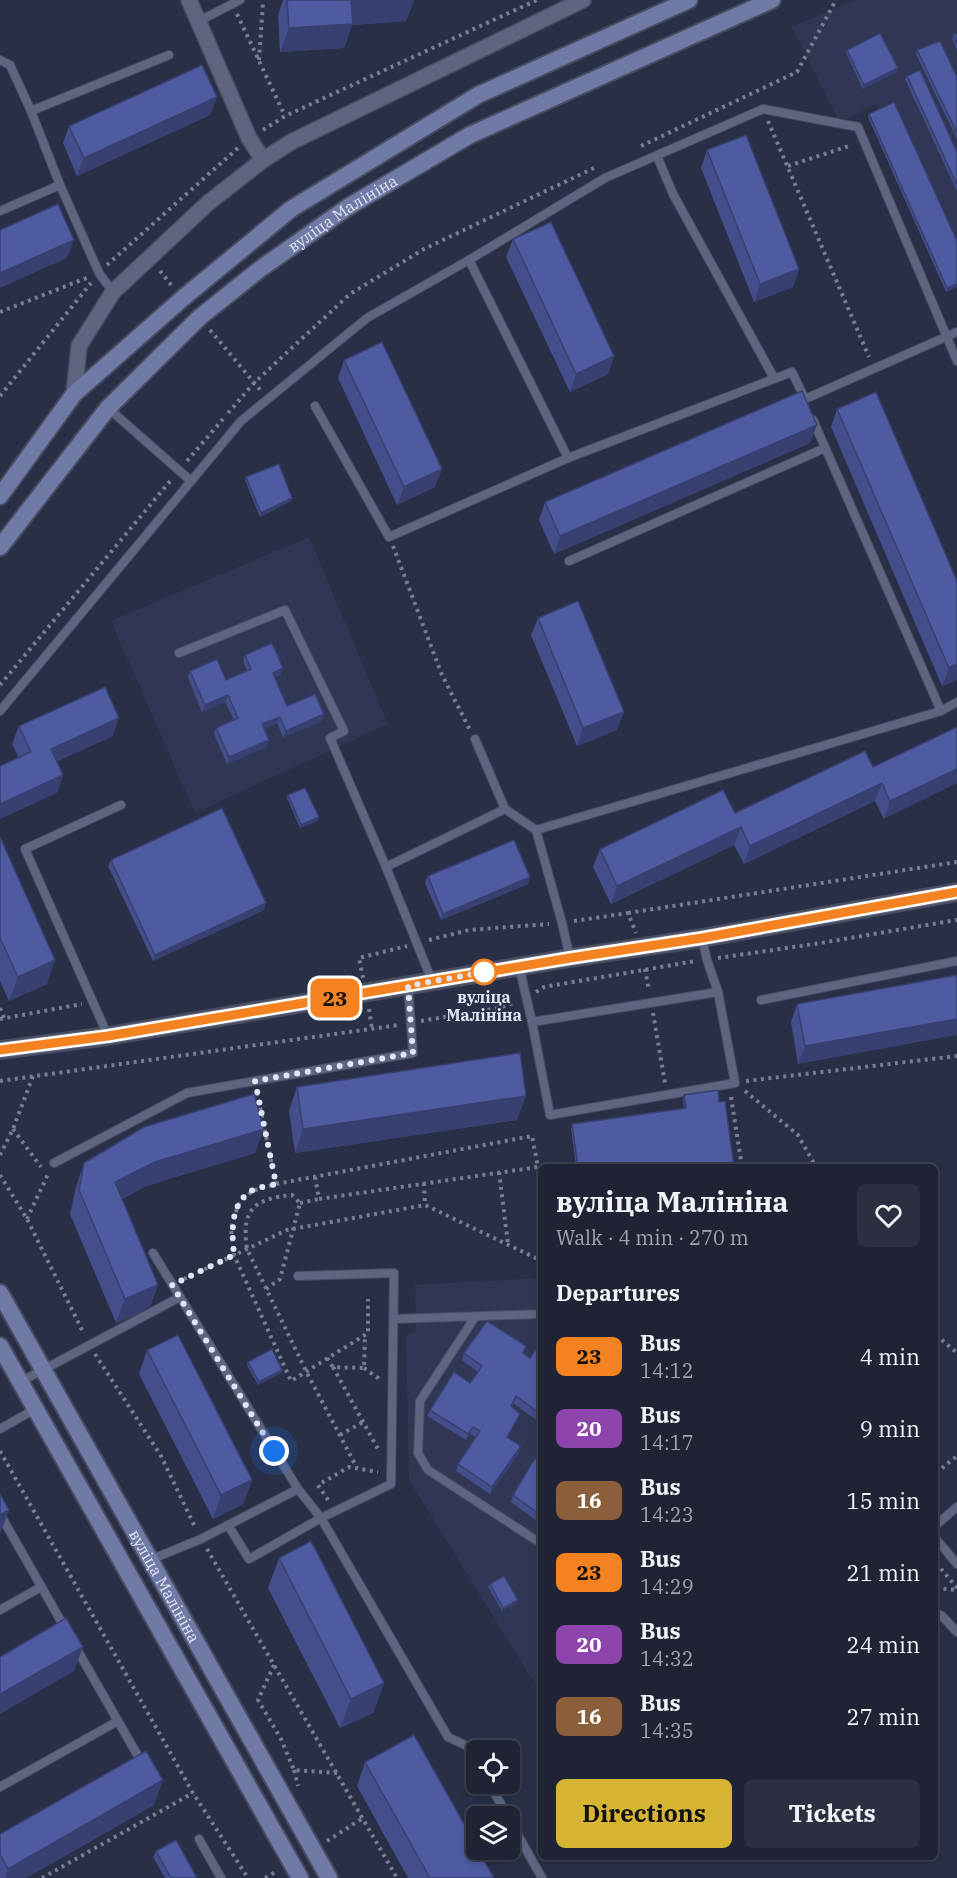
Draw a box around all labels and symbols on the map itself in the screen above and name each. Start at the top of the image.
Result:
street label: вуліца Малініна [284,170,401,256]
marker: вуліца Малініна [471,959,497,985]
line badge: 23 [308,978,362,1018]
place label: вуліца Малініна [446,987,522,1025]
your location [259,1436,289,1466]
street label: вуліца Малініна [125,1526,205,1646]

